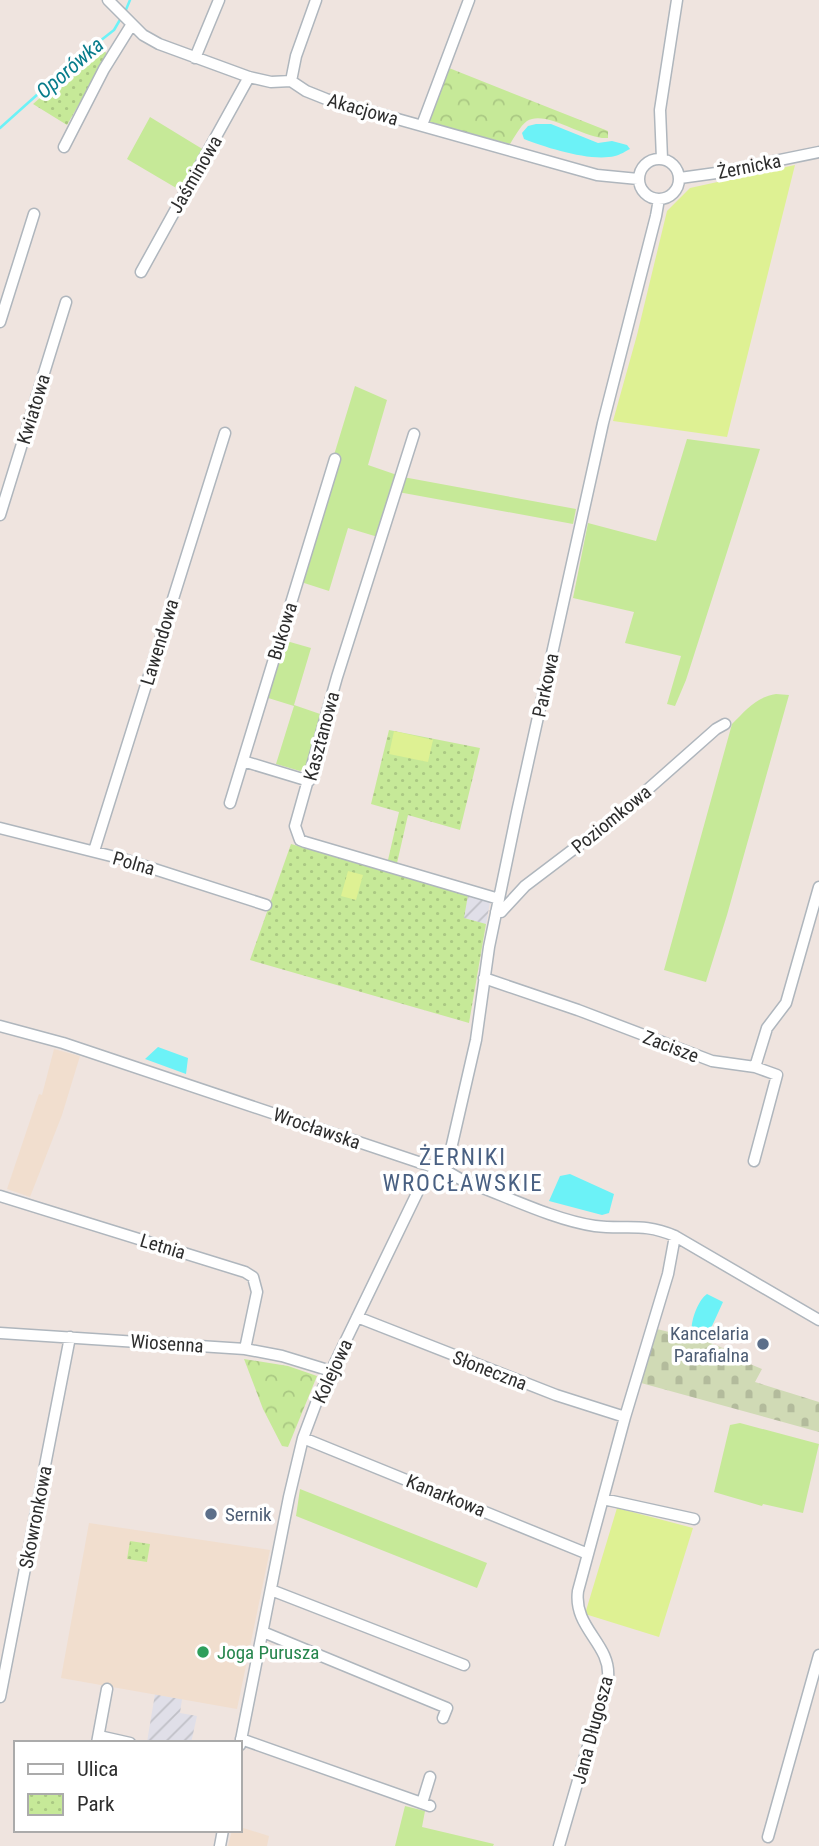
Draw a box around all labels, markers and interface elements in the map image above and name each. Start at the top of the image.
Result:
water label: Oporówka [32,32,108,104]
street label: Akacjowa [325,88,401,131]
street label: Jaśminowa [164,131,227,217]
street label: Żernicka [715,149,783,184]
street label: Kwiatowa [12,371,55,447]
street label: Lawendowa [135,596,183,688]
street label: Bukowa [263,600,302,663]
street label: Parkowa [527,651,563,719]
street label: Kasztanowa [299,689,344,783]
street label: Poziomkowa [567,780,656,858]
street label: Polna [110,847,158,880]
street label: Zacisze [640,1025,702,1068]
street label: Wrocławska [270,1103,363,1154]
district label: ŻERNIKI WROCŁAWSKIE [382,1144,544,1197]
street label: Letnia [137,1229,188,1264]
place label: Kancelaria Parafialna [670,1322,749,1367]
street label: Wiosenna [130,1329,204,1358]
street label: Kolejowa [308,1335,357,1407]
marker: Kancelaria Parafialna [755,1336,771,1352]
street label: Słoneczna [449,1346,530,1395]
street label: Skowronkowa [14,1464,57,1570]
street label: Kanarkowa [403,1469,489,1522]
place label: Sernik [225,1503,272,1526]
marker: Sernik [203,1506,219,1522]
place label: Joga Purusza [217,1641,319,1664]
marker: Joga Purusza [195,1644,211,1660]
street label: Jana Długosza [567,1674,618,1787]
legend [14,1741,242,1832]
text: Ulica [77,1757,118,1781]
text: Park [77,1792,115,1816]

